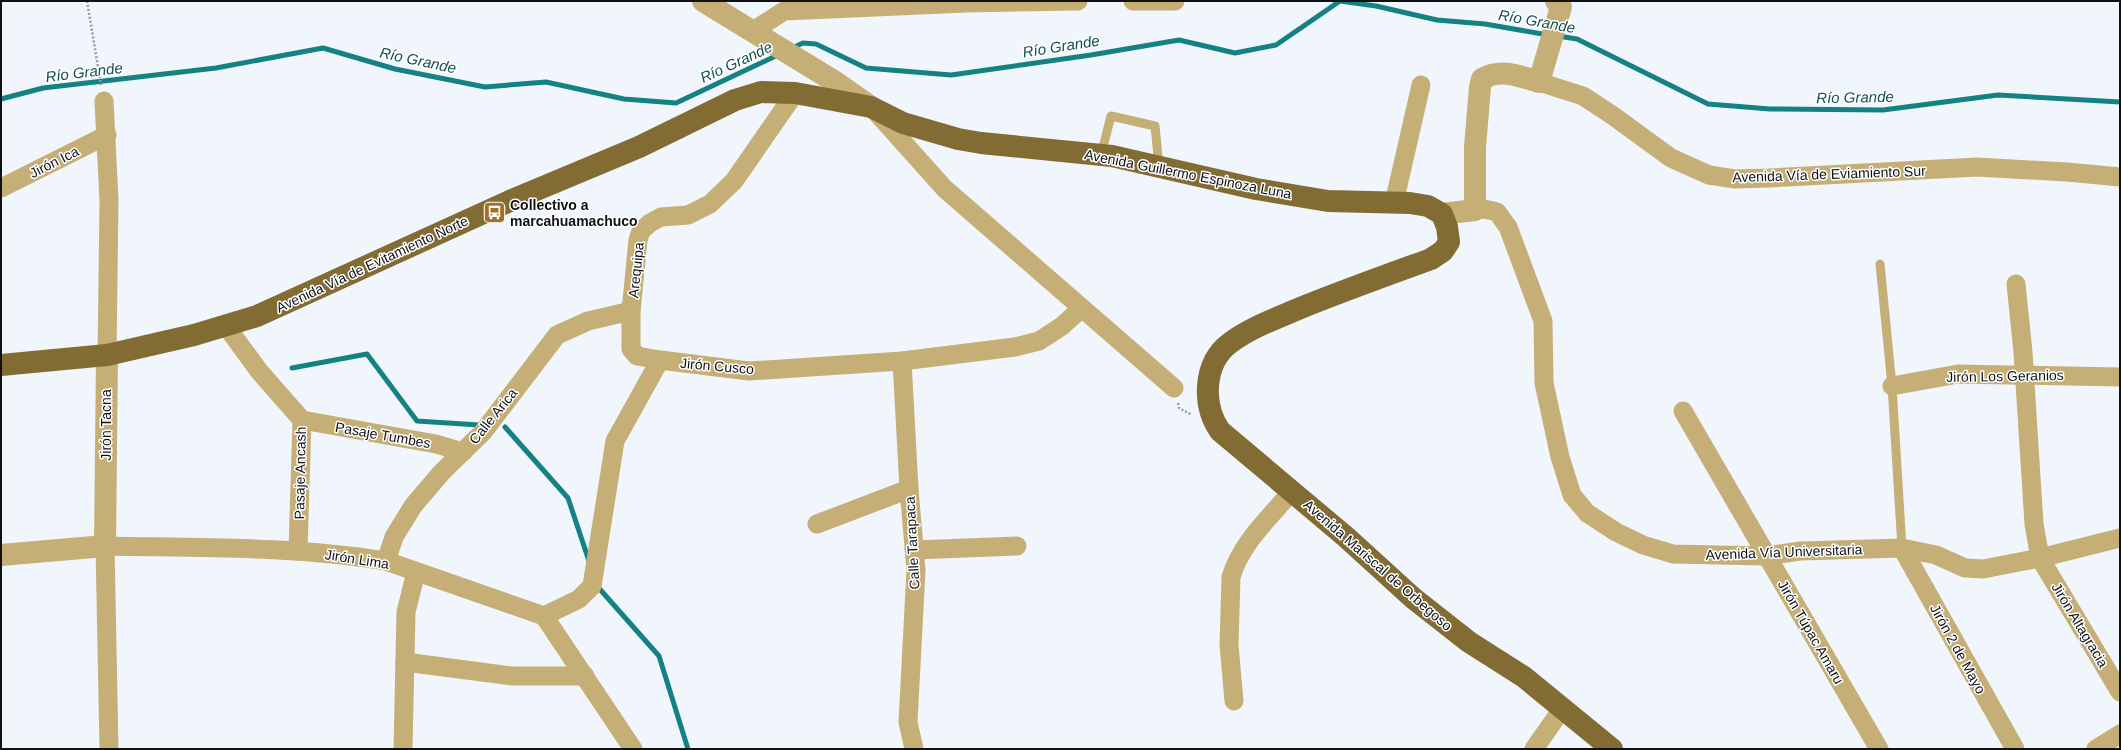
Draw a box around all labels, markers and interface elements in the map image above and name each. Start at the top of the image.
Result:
water label: Río Grande [1497,6,1577,36]
water label: Río Grande [1021,32,1101,60]
water label: Río Grande [697,38,775,86]
water label: Río Grande [378,44,458,76]
water label: Río Grande [44,59,124,85]
water label: Río Grande [1816,88,1894,106]
street label: Jirón Ica [27,143,81,181]
street label: Avenida Guillermo Espinoza Luna [1083,146,1293,202]
street label: Avenida Vía de Eviamiento Sur [1732,163,1926,185]
place label: Collectivo a marcahuamachuco [510,197,638,229]
bus stop icon: Collectivo a marcahuamachuco [482,200,508,226]
street label: Avenida Vía de Evitamiento Norte [274,212,471,316]
street label: Arequipa [625,241,647,299]
street label: Jirón Cusco [679,355,755,377]
street label: Jirón Los Geranios [1946,367,2064,385]
street label: Calle Arica [466,385,520,447]
street label: Jirón Tacna [98,389,114,461]
street label: Pasaje Tumbes [334,419,432,451]
street label: Pasaje Ancash [291,427,309,519]
street label: Calle Tarapaca [902,496,922,590]
street label: Avenida Mariscal de Orbegoso [1301,496,1456,634]
street label: Avenida Vía Universitaria [1705,541,1863,563]
street label: Jirón Lima [324,546,390,572]
street label: Jirón Túpac Amaru [1775,577,1847,687]
street label: Jirón Altagracia [2048,580,2112,670]
street label: Jirón 2 de Mayo [1927,602,1989,697]

